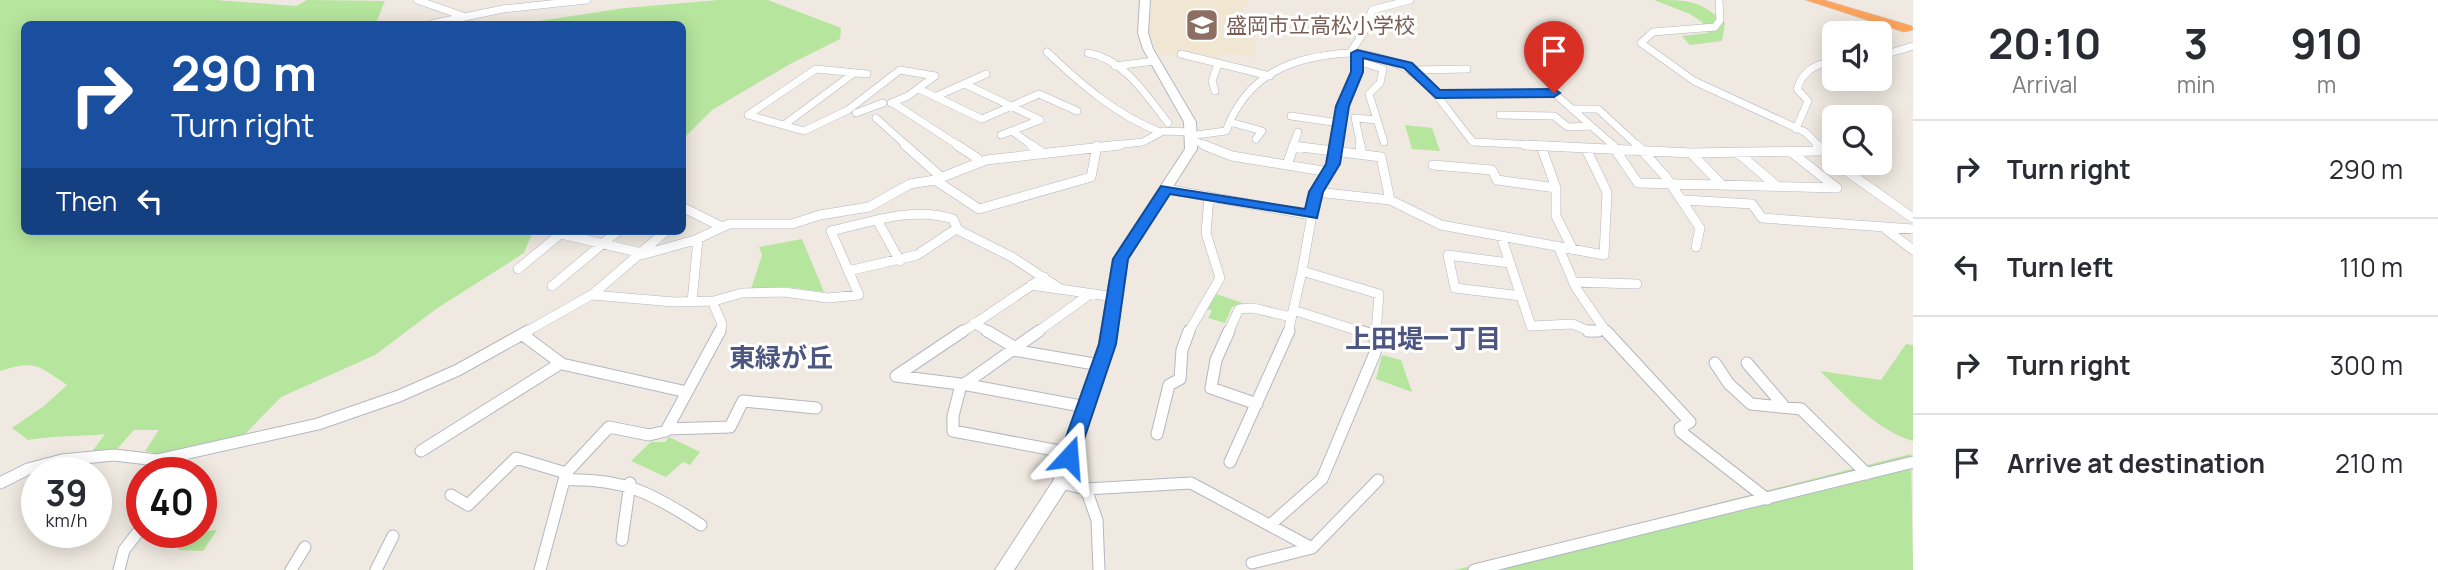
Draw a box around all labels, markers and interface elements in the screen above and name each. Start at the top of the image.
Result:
school or university icon: 盛岡市立高松小学校 [1183,6,1221,44]
place label: 盛岡市立高松小学校 [1226,11,1415,39]
text: 20:10 [1988,14,2101,72]
text: 3 [2184,14,2208,72]
text: 910 [2291,14,2363,72]
pin [1524,21,1584,93]
map controls [1822,21,1892,175]
button: sound [1822,21,1892,91]
icon: arrive [1535,32,1573,70]
text: 290 m [171,39,317,106]
icon: right [56,49,147,140]
text: Arrival [2012,68,2078,100]
text: min [2177,68,2215,100]
text: m [2317,68,2336,100]
text: Turn right [171,103,314,147]
button: search [1822,105,1892,175]
icon: right [1948,150,1986,188]
text: Turn right [2007,151,2131,187]
text: 290 m [2329,151,2403,187]
icon: left [131,182,169,220]
text: Then [56,183,117,219]
icon: left [1948,248,1986,286]
text: Turn left [2007,249,2114,285]
text: 110 m [2340,249,2403,285]
district label: 上田堤一丁目 [1345,320,1501,356]
district label: 東緑が丘 [729,339,833,375]
icon: right [1948,346,1986,384]
text: Turn right [2007,347,2131,383]
text: 300 m [2330,347,2403,383]
position arrow [1032,420,1106,494]
icon: arrive [1948,444,1986,482]
text: Arrive at destination [2007,445,2265,481]
text: 210 m [2335,445,2403,481]
speed limit sign: 40 [126,457,217,548]
text: 39 [45,469,88,517]
text: km/h [46,508,87,532]

